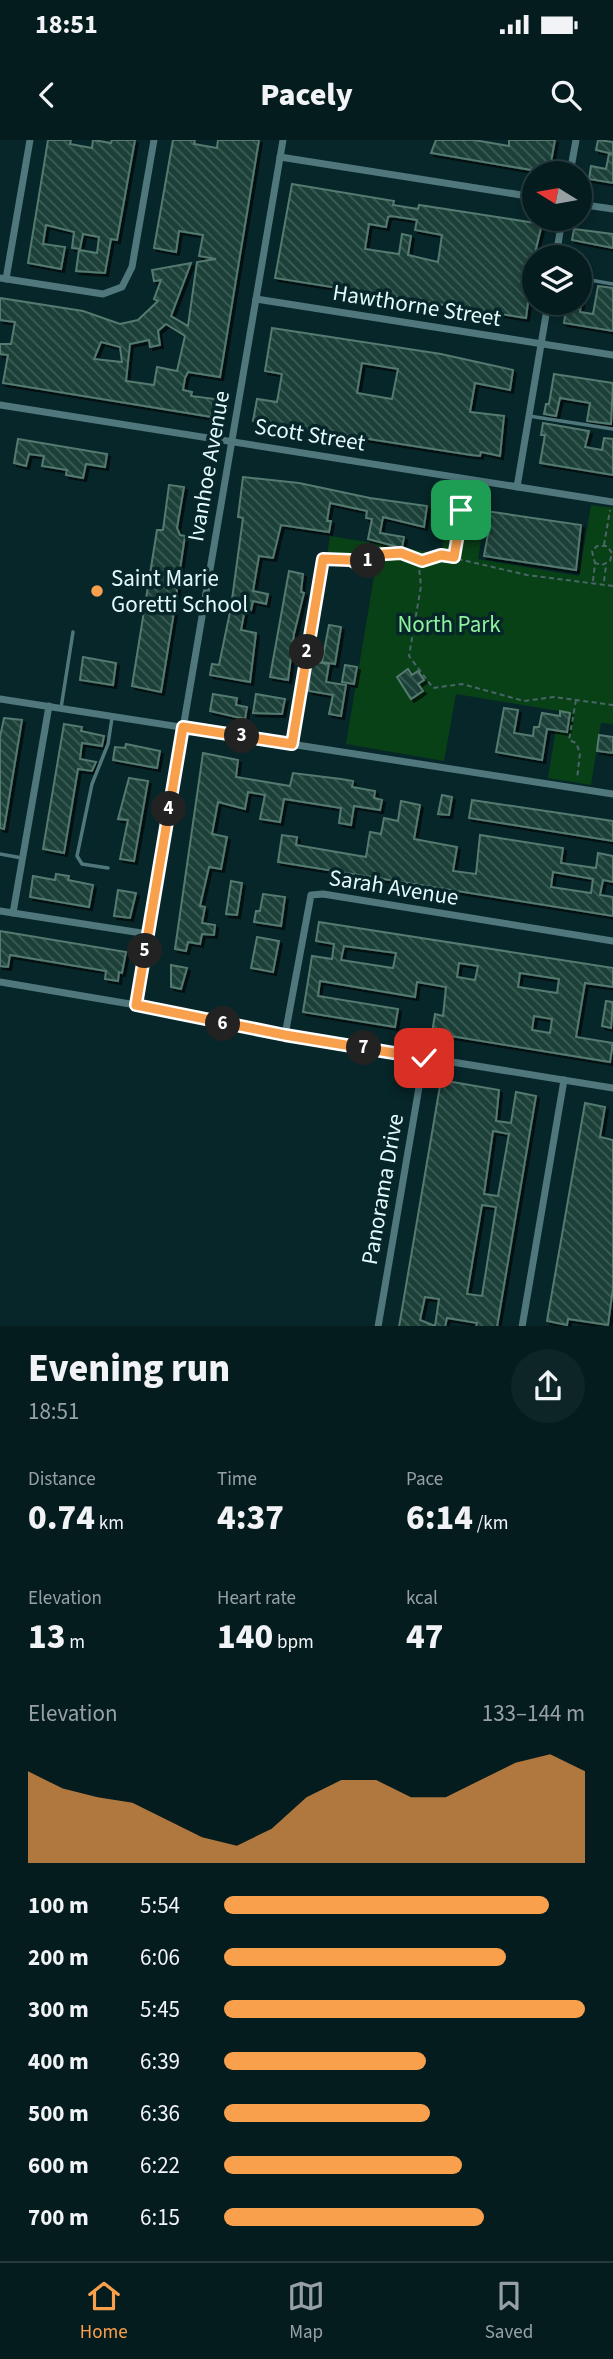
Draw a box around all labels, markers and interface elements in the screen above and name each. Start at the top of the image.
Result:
text: 18:51 [35,6,98,43]
text: Pacely [260,72,353,118]
icon: back [28,76,66,114]
icon: search [547,76,585,114]
north arrow [522,161,592,231]
map controls [522,161,592,315]
button: layers [522,245,592,315]
street label: Hawthorne Street [330,276,504,335]
street label: Ivanhoe Avenue [179,388,238,544]
street label: Scott Street [252,409,368,460]
pin [431,480,491,540]
icon: arrive [442,491,480,529]
pin: 1 [350,544,386,578]
text: 1 [362,547,373,574]
place label: Saint Marie Goretti School [111,562,248,621]
marker: Saint Marie Goretti School [89,583,105,599]
park label: North Park [397,608,501,641]
pin: 2 [290,634,324,670]
text: 2 [301,638,312,665]
pin: 3 [224,718,260,754]
text: 3 [236,722,247,749]
pin: 4 [152,792,186,826]
text: 4 [163,795,174,822]
street label: Sarah Avenue [327,861,461,914]
pin: 5 [128,934,162,968]
text: 5 [139,937,150,964]
pin: 6 [206,1006,241,1042]
text: 6 [217,1010,228,1037]
pin [394,1028,454,1088]
pin: 7 [346,1030,382,1066]
text: 7 [358,1034,369,1061]
icon: check [405,1039,443,1077]
street label: Panorama Drive [353,1111,412,1267]
text: Evening run [28,1342,230,1396]
button: share [511,1349,585,1423]
text: 18:51 [28,1395,79,1428]
text: Distance [28,1466,96,1493]
text: Time [217,1466,257,1493]
text: Pace [406,1466,443,1493]
text: 0.74 [28,1493,95,1543]
text: 4:37 [217,1493,284,1543]
text: 6:14 [406,1493,473,1543]
text: km [95,1510,124,1537]
text: /km [473,1510,509,1537]
text: Elevation [28,1585,102,1612]
text: Heart rate [217,1585,296,1612]
text: kcal [406,1585,438,1612]
text: 13 [28,1612,65,1662]
text: 140 [217,1612,273,1662]
text: 47 [406,1612,443,1662]
text: m [65,1629,85,1656]
text: bpm [273,1629,314,1656]
text: Elevation [28,1697,118,1730]
text: 133–144 m [482,1697,585,1730]
text: 100 m [28,1889,89,1922]
text: 5:54 [140,1889,180,1922]
text: 200 m [28,1941,89,1974]
text: 6:06 [140,1941,180,1974]
text: 300 m [28,1993,89,2026]
text: 5:45 [140,1993,180,2026]
text: 400 m [28,2045,89,2078]
text: 6:39 [140,2045,180,2078]
text: 500 m [28,2097,89,2130]
text: 6:36 [140,2097,180,2130]
text: 600 m [28,2149,89,2182]
text: 6:22 [140,2149,180,2182]
text: 700 m [28,2201,89,2234]
text: 6:15 [140,2201,180,2234]
tab: Home [80,2277,128,2346]
tab: Map [287,2277,325,2346]
tab: Saved [485,2277,533,2346]

